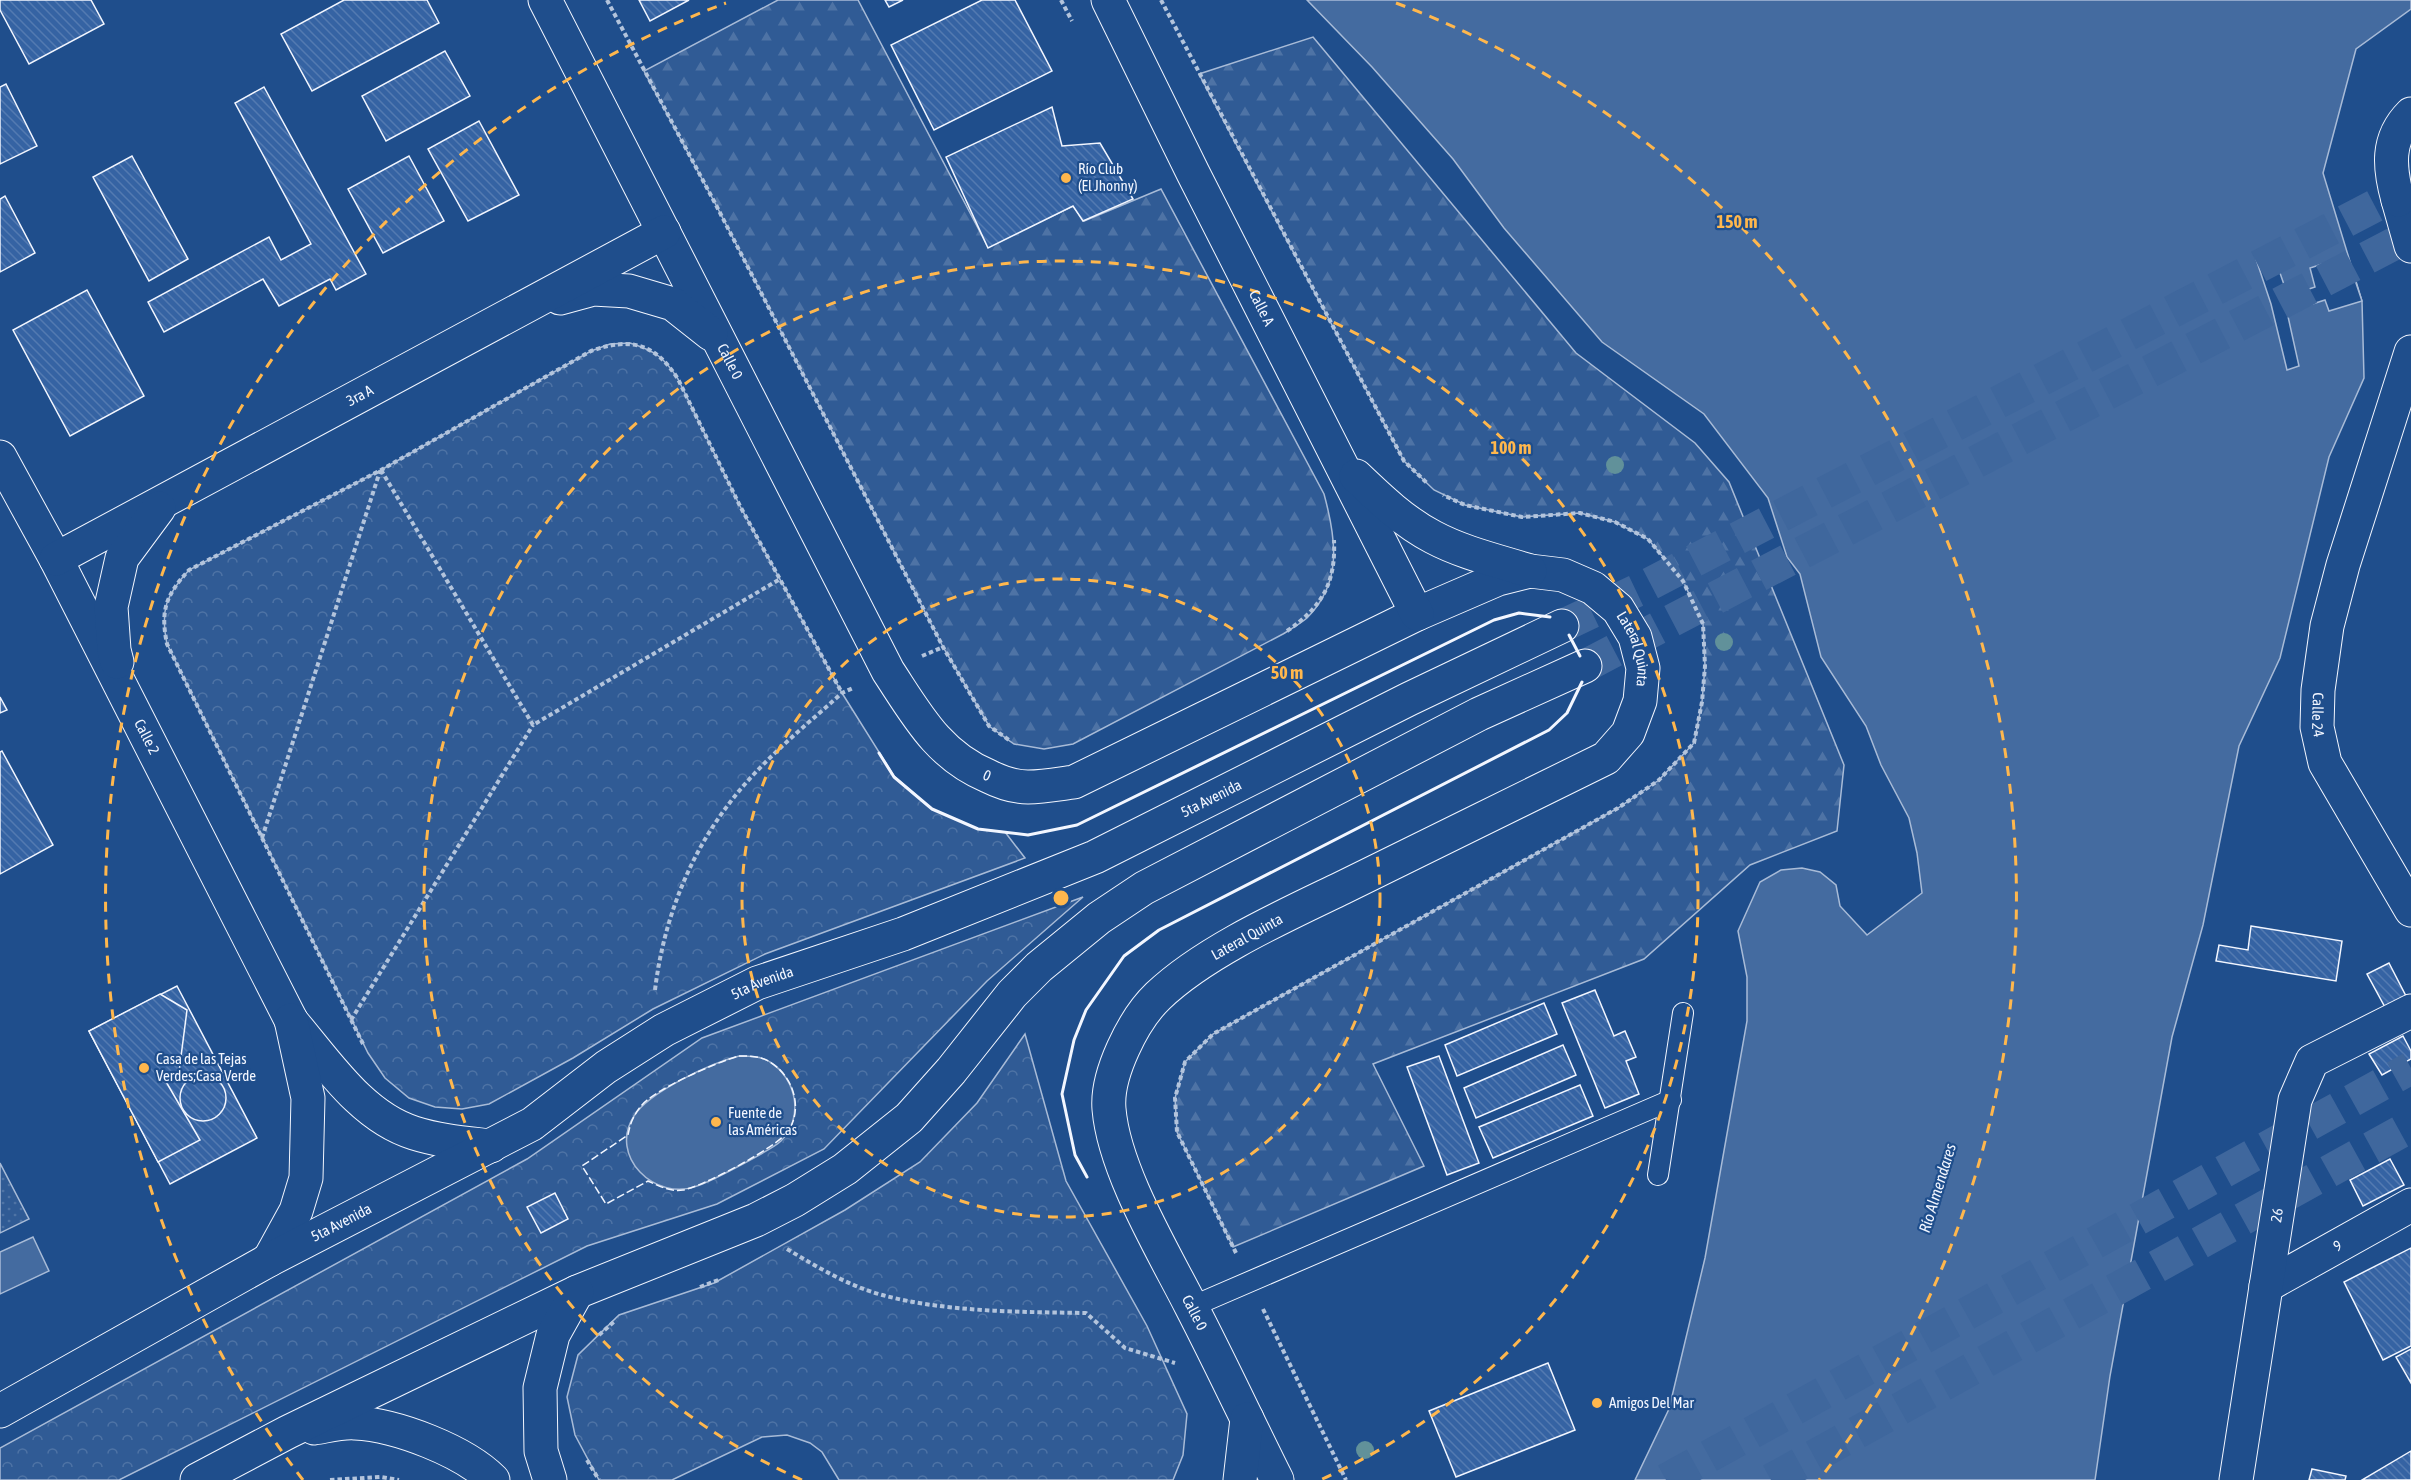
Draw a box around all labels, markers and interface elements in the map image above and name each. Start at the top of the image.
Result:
place label: Río Club (El Jhonny) [1078,160,1137,194]
marker: Río Club (El Jhonny) [1059,171,1073,185]
text: 150 m [1717,211,1757,232]
street label: Calle A [1246,287,1278,329]
street label: Calle 0 [714,341,746,382]
street label: 3ra A [343,381,376,409]
text: 100 m [1491,437,1531,458]
street label: Lateral Quinta [1613,608,1652,687]
text: 50 m [1271,662,1303,683]
street label: Calle 24 [2309,692,2328,738]
street label: Calle 2 [131,716,163,757]
street label: 0 [980,766,994,784]
street label: 5ta Avenida [1178,776,1244,820]
centre of rings [1051,888,1071,908]
street label: Lateral Quinta [1208,910,1285,963]
street label: 5ta Avenida [728,962,795,1003]
place label: Casa de las Tejas Verdes;Casa Verde [156,1050,256,1084]
marker: Casa de las Tejas Verdes;Casa Verde [137,1061,151,1075]
place label: Fuente de las Américas [728,1104,797,1138]
marker: Fuente de las Américas [709,1115,723,1129]
water label: Río Almendares [1915,1141,1959,1235]
street label: 5ta Avenida [308,1200,374,1245]
street label: 26 [2267,1207,2286,1223]
street label: 9 [2330,1236,2345,1255]
street label: Calle 0 [1179,1292,1211,1333]
place label: Amigos Del Mar [1609,1394,1694,1411]
marker: Amigos Del Mar [1590,1396,1604,1410]

